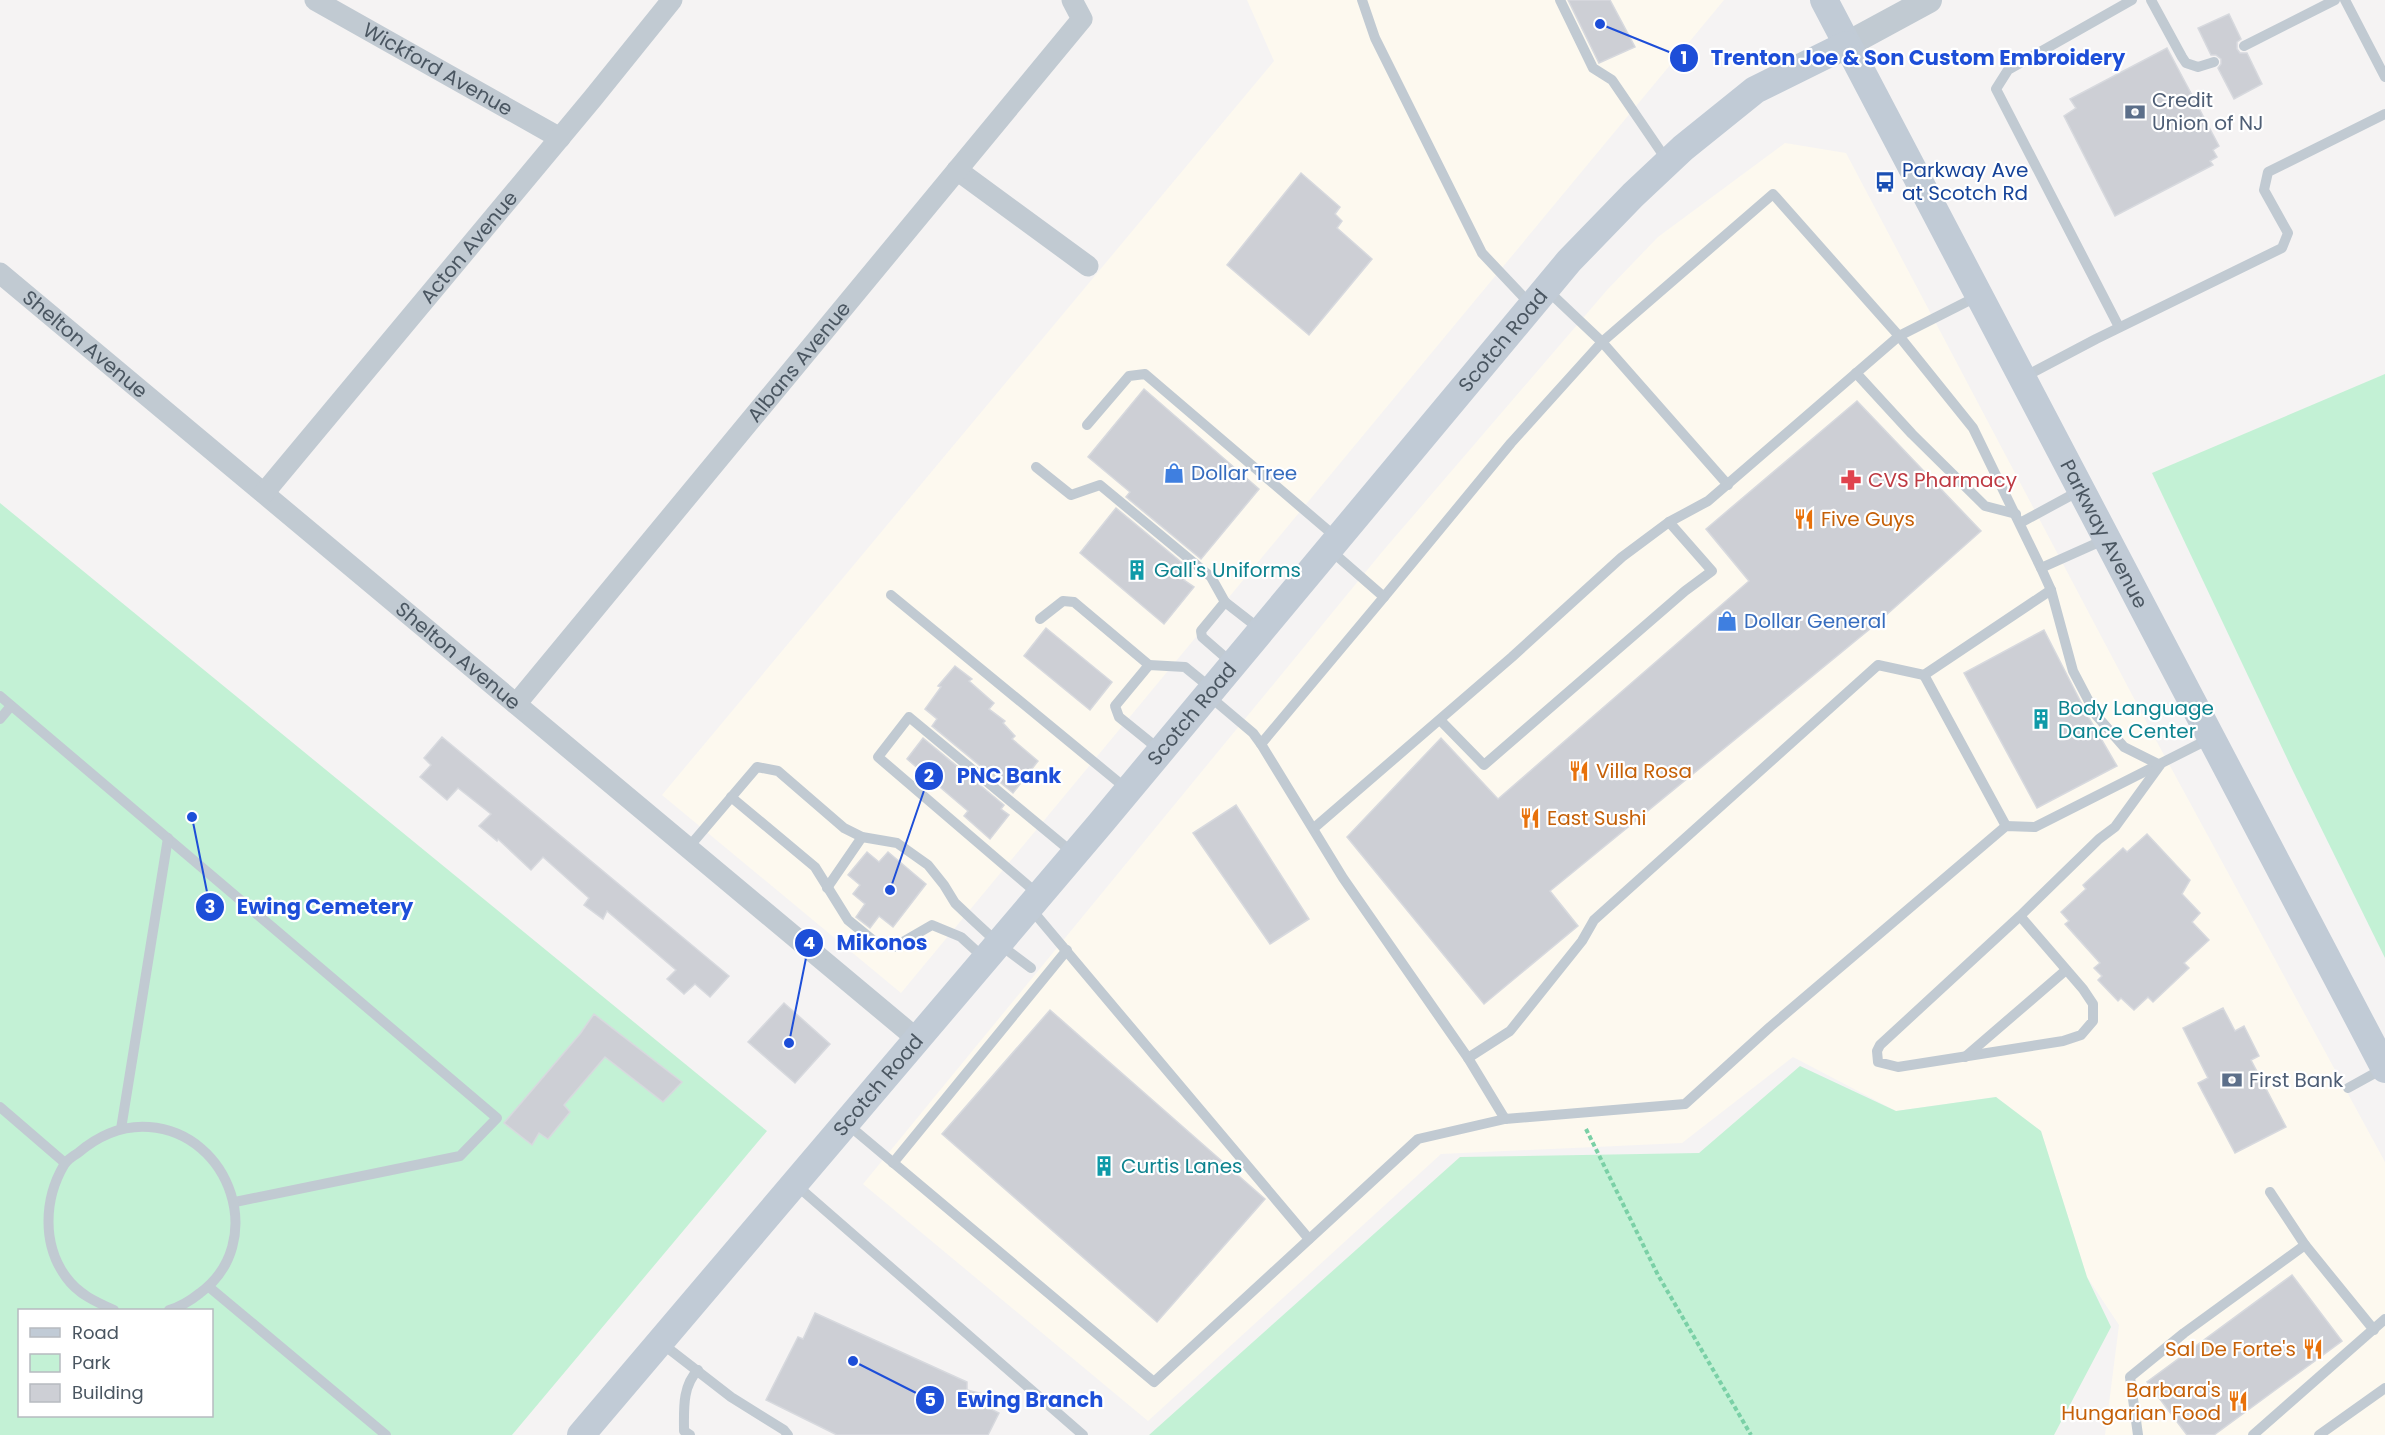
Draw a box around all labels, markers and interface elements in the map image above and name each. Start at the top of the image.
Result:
street label: Wickford Avenue [358,16,518,123]
callout: Trenton Joe & Son Custom Embroidery [1669,38,2138,77]
text: Trenton Joe & Son Custom Embroidery [1711,43,2126,72]
text: 1 [1681,45,1687,70]
place label: Credit Union of NJ [2152,86,2264,137]
bank icon: Credit Union of NJ [2123,100,2147,124]
place label: Parkway Ave at Scotch Rd [1902,156,2028,207]
bus stop icon: Parkway Ave at Scotch Rd [1873,170,1897,194]
street label: Acton Avenue [414,185,524,309]
street label: Scotch Road [1452,283,1554,398]
street label: Shelton Avenue [17,284,154,405]
street label: Albans Avenue [740,295,857,428]
street label: Parkway Avenue [2054,455,2155,613]
place label: Dollar Tree [1191,459,1297,487]
shop icon: Dollar Tree [1162,461,1186,485]
place label: CVS Pharmacy [1868,466,2017,494]
pharmacy icon: CVS Pharmacy [1839,468,1863,492]
place label: Five Guys [1821,505,1915,533]
restaurant icon: Five Guys [1792,507,1816,531]
place label: Gall's Uniforms [1154,556,1301,584]
building icon: Gall's Uniforms [1125,558,1149,582]
street label: Shelton Avenue [390,595,527,716]
place label: Dollar General [1744,607,1886,635]
shop icon: Dollar General [1715,609,1739,633]
street label: Scotch Road [1141,656,1243,771]
place label: Body Language Dance Center [2058,694,2214,745]
building icon: Body Language Dance Center [2029,707,2053,731]
callout: PNC Bank [914,756,1073,795]
place label: Villa Rosa [1596,757,1692,785]
restaurant icon: Villa Rosa [1567,759,1591,783]
text: PNC Bank [957,761,1061,790]
text: 2 [924,763,934,788]
place label: East Sushi [1547,804,1647,832]
restaurant icon: East Sushi [1518,806,1542,830]
callout: Ewing Cemetery [195,887,425,926]
text: Ewing Cemetery [237,892,414,921]
text: 3 [205,894,215,919]
callout: Mikonos [794,924,939,963]
text: Mikonos [836,928,928,957]
text: 4 [803,930,815,955]
street label: Scotch Road [827,1028,930,1142]
place label: First Bank [2249,1066,2344,1094]
bank icon: First Bank [2220,1068,2244,1092]
place label: Curtis Lanes [1121,1152,1242,1180]
building icon: Curtis Lanes [1092,1154,1116,1178]
legend [18,1309,213,1417]
text: Road [72,1320,119,1345]
place label: Sal De Forte's [2165,1335,2296,1363]
restaurant icon: Sal De Forte's [2301,1337,2325,1361]
text: Park [72,1350,111,1375]
place label: Barbara's Hungarian Food [2061,1376,2221,1427]
text: Building [72,1380,144,1405]
callout: Ewing Branch [915,1380,1116,1419]
text: Ewing Branch [957,1385,1103,1414]
text: 5 [924,1387,936,1412]
restaurant icon: Barbara's Hungarian Food [2226,1389,2250,1413]

